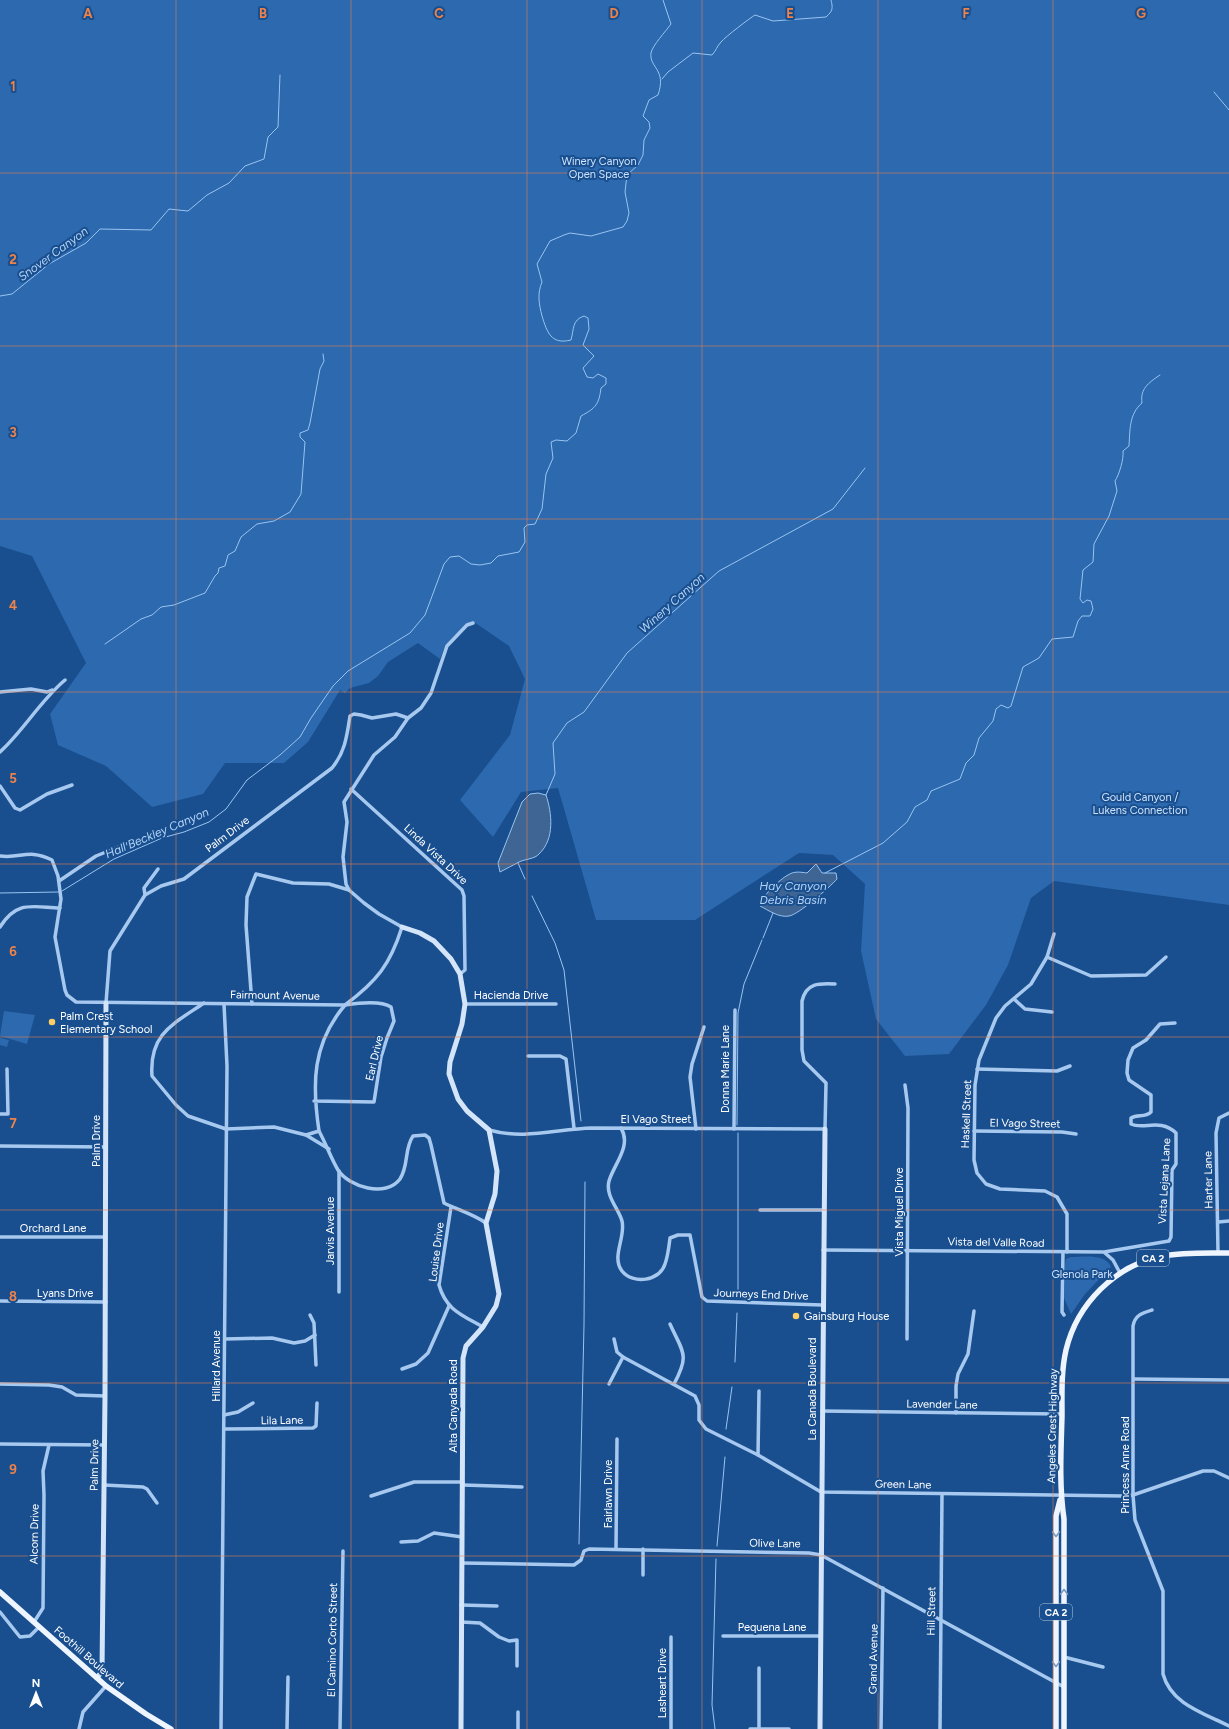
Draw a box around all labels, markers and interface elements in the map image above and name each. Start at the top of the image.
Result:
text: A [83,6,93,21]
text: B [259,6,267,21]
text: C [434,6,444,21]
text: D [609,6,619,21]
text: E [786,6,794,21]
text: F [962,6,970,21]
text: G [1136,6,1146,21]
text: 1 [10,79,16,94]
park label: Winery Canyon Open Space [561,155,637,181]
water label: Snover Canyon [15,224,91,284]
text: 2 [9,252,17,267]
text: 3 [9,425,17,440]
water label: Winery Canyon [636,570,708,636]
text: 4 [9,598,17,613]
text: 5 [9,771,17,786]
park label: Gould Canyon / Lukens Connection [1093,791,1187,817]
water label: Hall Beckley Canyon [103,805,211,861]
street label: Palm Drive [203,814,252,855]
street label: Linda Vista Drive [401,822,470,887]
water label: Hay Canyon Debris Basin [759,879,827,907]
text: 6 [9,944,17,959]
street label: Fairmount Avenue [230,988,320,1003]
street label: Hacienda Drive [474,989,548,1002]
place label: Palm Crest Elementary School [60,1010,152,1036]
marker: Palm Crest Elementary School [47,1017,57,1027]
street label: Donna Marie Lane [719,1025,732,1113]
street label: Earl Drive [363,1034,386,1082]
street label: Haskell Street [959,1080,974,1149]
street label: El Vago Street [621,1113,691,1126]
street label: Palm Drive [90,1115,103,1167]
text: 7 [9,1116,17,1131]
street label: El Vago Street [989,1116,1060,1131]
street label: Vista Lejana Lane [1156,1138,1173,1224]
street label: Harter Lane [1201,1151,1216,1209]
street label: Vista Miguel Drive [893,1168,906,1256]
street label: Jarvis Avenue [324,1197,337,1265]
street label: Louise Drive [426,1221,447,1283]
street label: Orchard Lane [20,1222,86,1235]
street label: Vista del Valle Road [947,1235,1045,1250]
road number: CA 2 [1137,1250,1169,1266]
park label: Glenola Park [1052,1268,1113,1281]
street label: Journeys End Drive [713,1286,809,1303]
street label: Lyans Drive [37,1287,93,1300]
text: 8 [9,1289,17,1304]
place label: Gainsburg House [804,1310,889,1323]
marker: Gainsburg House [791,1311,801,1321]
street label: Hillard Avenue [210,1330,223,1402]
street label: La Canada Boulevard [806,1338,819,1441]
street label: Alta Canyada Road [447,1359,460,1453]
street label: Angeles Crest Highway [1045,1368,1060,1484]
street label: Lavender Lane [906,1397,978,1412]
street label: Lila Lane [261,1414,303,1427]
street label: Princess Anne Road [1119,1416,1132,1514]
street label: Palm Drive [88,1439,101,1491]
street label: Fairlawn Drive [602,1460,615,1528]
text: 9 [9,1462,17,1477]
street label: Green Lane [875,1478,931,1491]
street label: Alcorn Drive [27,1504,42,1564]
one-way arrow [1052,1531,1060,1537]
street label: Olive Lane [749,1537,801,1550]
street label: El Camino Corto Street [325,1583,340,1697]
street label: Hill Street [925,1586,938,1636]
one-way arrow [1060,1589,1068,1595]
road number: CA 2 [1040,1604,1072,1620]
street label: Pequena Lane [738,1621,806,1634]
street label: Foothill Boulevard [51,1624,126,1691]
street label: Grand Avenue [866,1624,881,1694]
street label: Lasheart Drive [656,1648,669,1718]
one-way arrow [1052,1661,1060,1667]
north arrow [16,1673,56,1713]
text: N [32,1677,40,1690]

